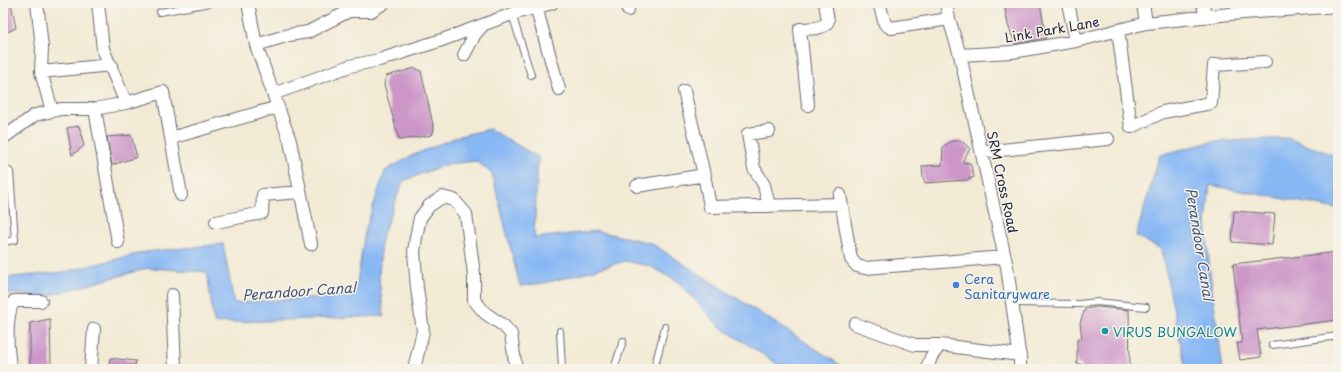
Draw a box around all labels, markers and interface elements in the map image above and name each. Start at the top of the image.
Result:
street label: Link Park Lane [1003,11,1101,47]
street label: SRM Cross Road [983,129,1023,235]
water label: Perandoor Canal [1181,186,1220,304]
place label: Cera Sanitaryware [964,269,1050,303]
water label: Perandoor Canal [242,276,359,305]
marker: Cera Sanitaryware [951,280,961,290]
place label: VIRUS BUNGALOW [1113,322,1238,341]
marker: VIRUS BUNGALOW [1100,326,1110,336]

